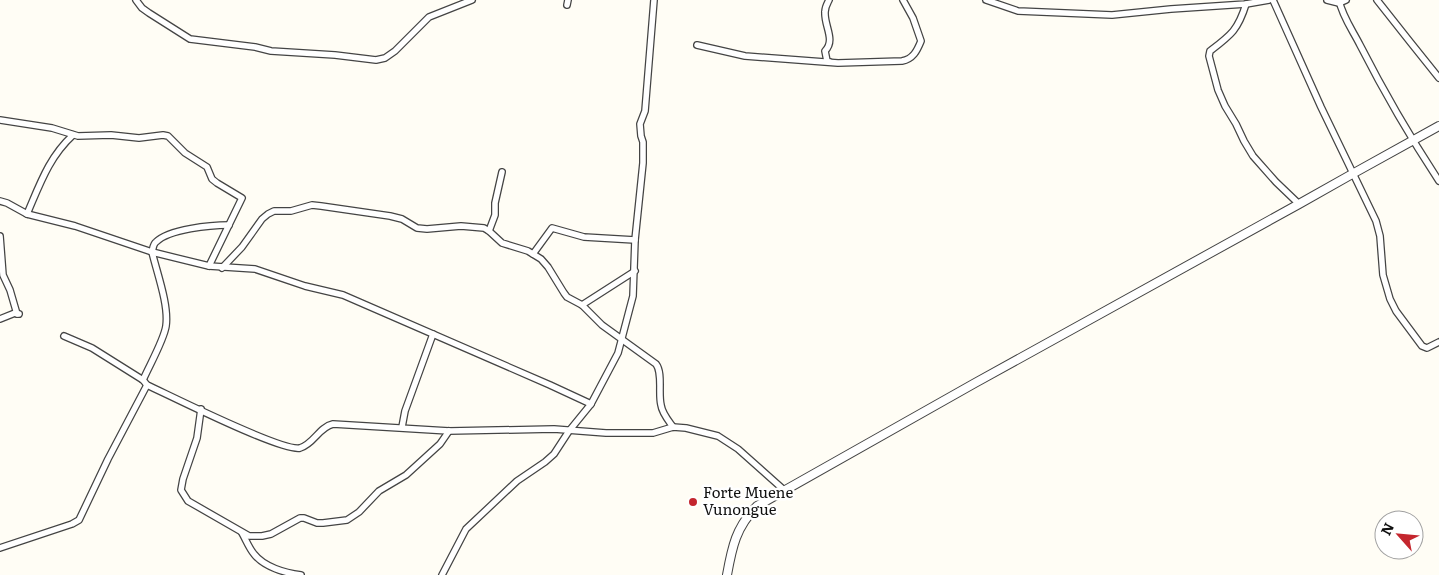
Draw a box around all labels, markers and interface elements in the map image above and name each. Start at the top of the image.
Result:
place label: Forte Muene Vunongue [703,480,793,520]
marker: Forte Muene Vunongue [687,496,699,508]
north arrow [1374,510,1424,560]
text: N [1375,519,1398,538]

